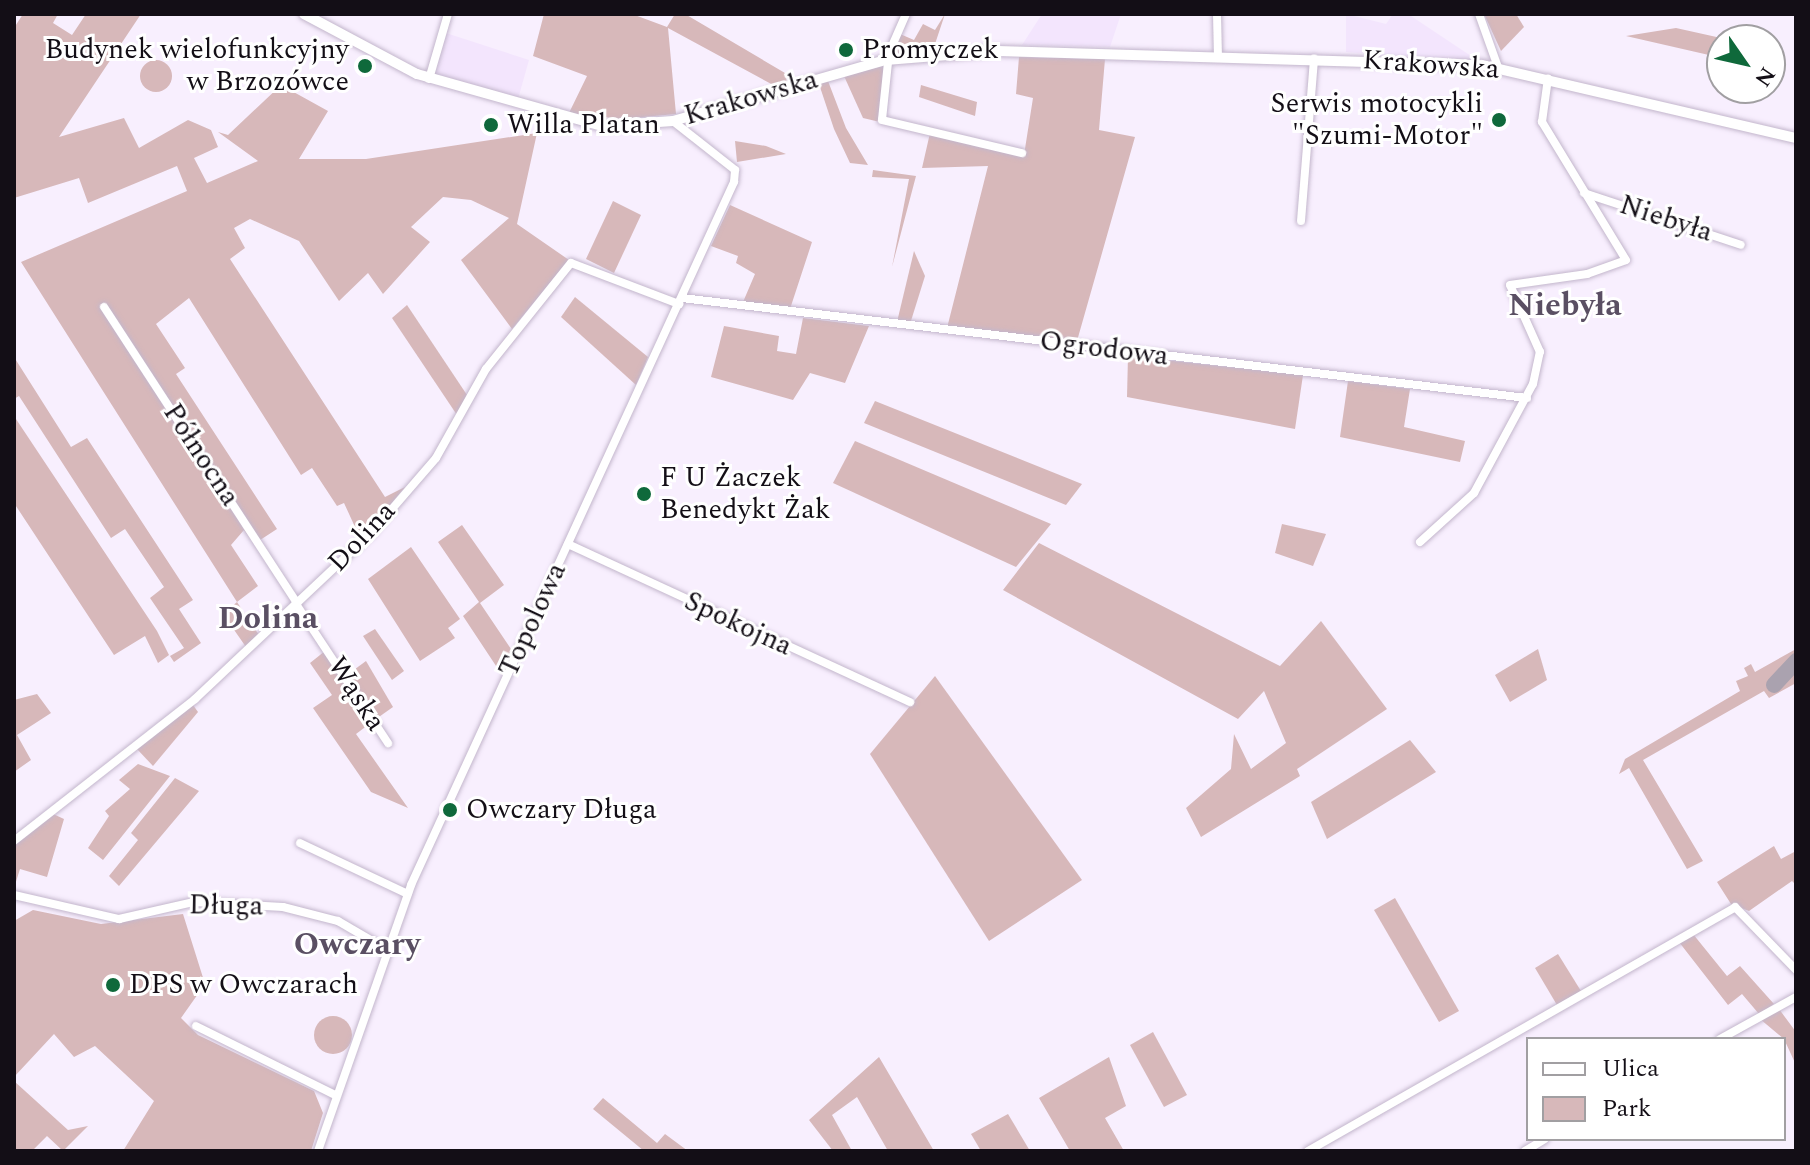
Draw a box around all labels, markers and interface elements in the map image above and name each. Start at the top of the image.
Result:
north arrow [1706,24,1786,104]
place label: Budynek wielofunkcyjny w Brzozówce [45,33,349,99]
place label: Promyczek [862,33,999,67]
marker: Promyczek [837,41,855,59]
street label: Krakowska [1361,43,1501,87]
marker: Budynek wielofunkcyjny w Brzozówce [356,57,374,75]
text: N [1746,60,1783,93]
street label: Krakowska [680,63,822,133]
place label: Serwis motocykli "Szumi-Motor" [1270,87,1483,153]
place label: Willa Platan [507,108,660,142]
marker: Serwis motocykli "Szumi-Motor" [1490,111,1508,129]
marker: Willa Platan [482,116,500,134]
street label: Niebyła [1615,188,1717,250]
district label: Niebyła [1508,287,1622,325]
street label: Ogrodowa [1038,324,1170,374]
street label: Północna [155,397,247,513]
place label: F U Żaczek Benedykt Żak [660,461,830,527]
marker: F U Żaczek Benedykt Żak [635,485,653,503]
street label: Dolina [321,495,403,579]
street label: Topolowa [492,558,574,682]
street label: Spokojna [679,585,797,663]
district label: Dolina [218,600,318,638]
street label: Wąska [320,651,392,737]
place label: Owczary Długa [466,793,657,827]
marker: Owczary Długa [441,801,459,819]
street label: Długa [189,889,263,923]
district label: Owczary [294,926,420,964]
place label: DPS w Owczarach [129,968,358,1002]
marker: DPS w Owczarach [104,976,122,994]
legend [1526,1037,1786,1141]
text: Ulica [1602,1051,1659,1087]
text: Park [1602,1091,1652,1127]

